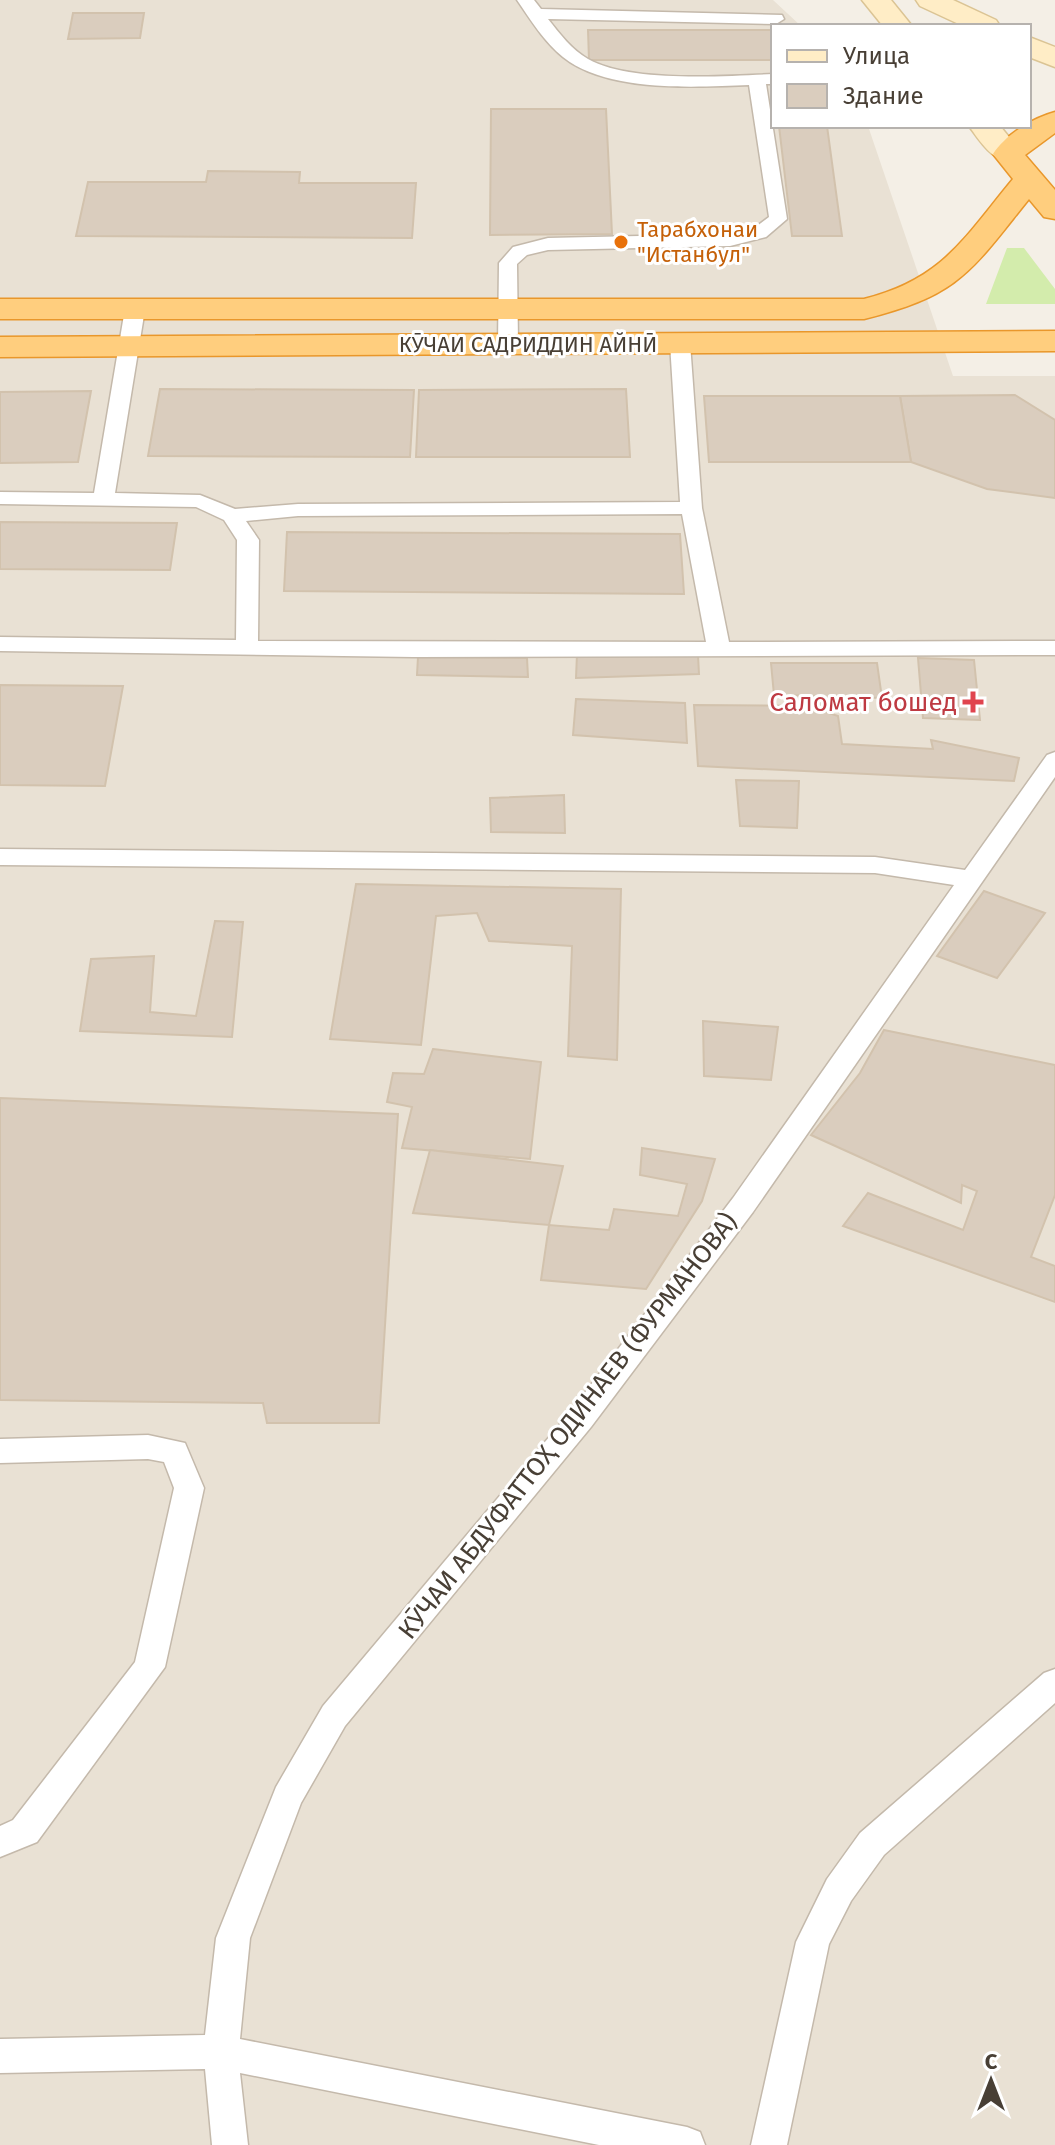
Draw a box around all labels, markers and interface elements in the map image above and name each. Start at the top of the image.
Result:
legend [771,24,1031,128]
text: Улица [843,42,910,70]
text: Здание [843,82,924,110]
place label: Тарабхонаи "Истанбул" [637,216,758,268]
marker: Тарабхонаи "Истанбул" [612,233,630,251]
street label: КӮЧАИ САДРИДДИН АЙНӢ [399,331,657,358]
place label: Саломат бошед [769,687,957,718]
marker: Саломат бошед [964,693,982,711]
street label: КӮЧАИ АБДУФАТТОҲ ОДИНАЕВ (ФУРМАНОВА) [392,1207,744,1645]
north arrow [951,2041,1031,2121]
text: С [985,2048,998,2075]

